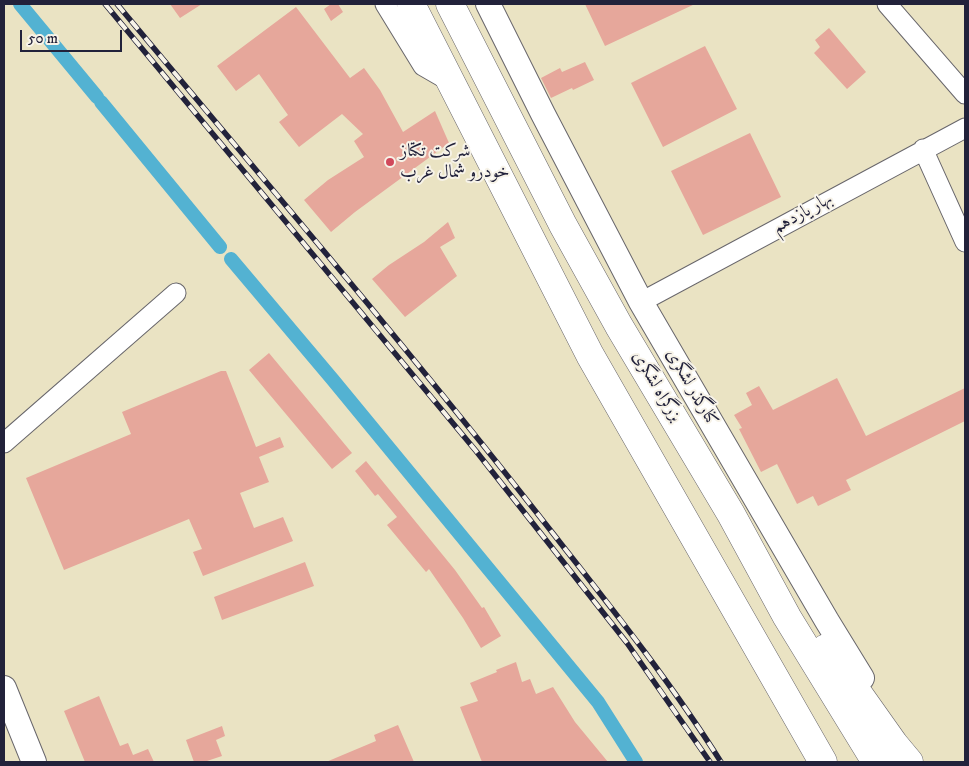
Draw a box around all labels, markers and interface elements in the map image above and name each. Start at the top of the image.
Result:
scale bar [22,20,125,52]
text: 50 m [28,29,58,48]
place label: شرکت تکتاز خودرو شمال غرب [400,141,510,183]
marker: شرکت تکتاز خودرو شمال غرب [384,156,396,168]
street label: بهار یازدهم [769,189,837,239]
street label: کنارگذر لشگری [660,345,722,431]
street label: بزرگراه لشگری [626,348,686,426]

